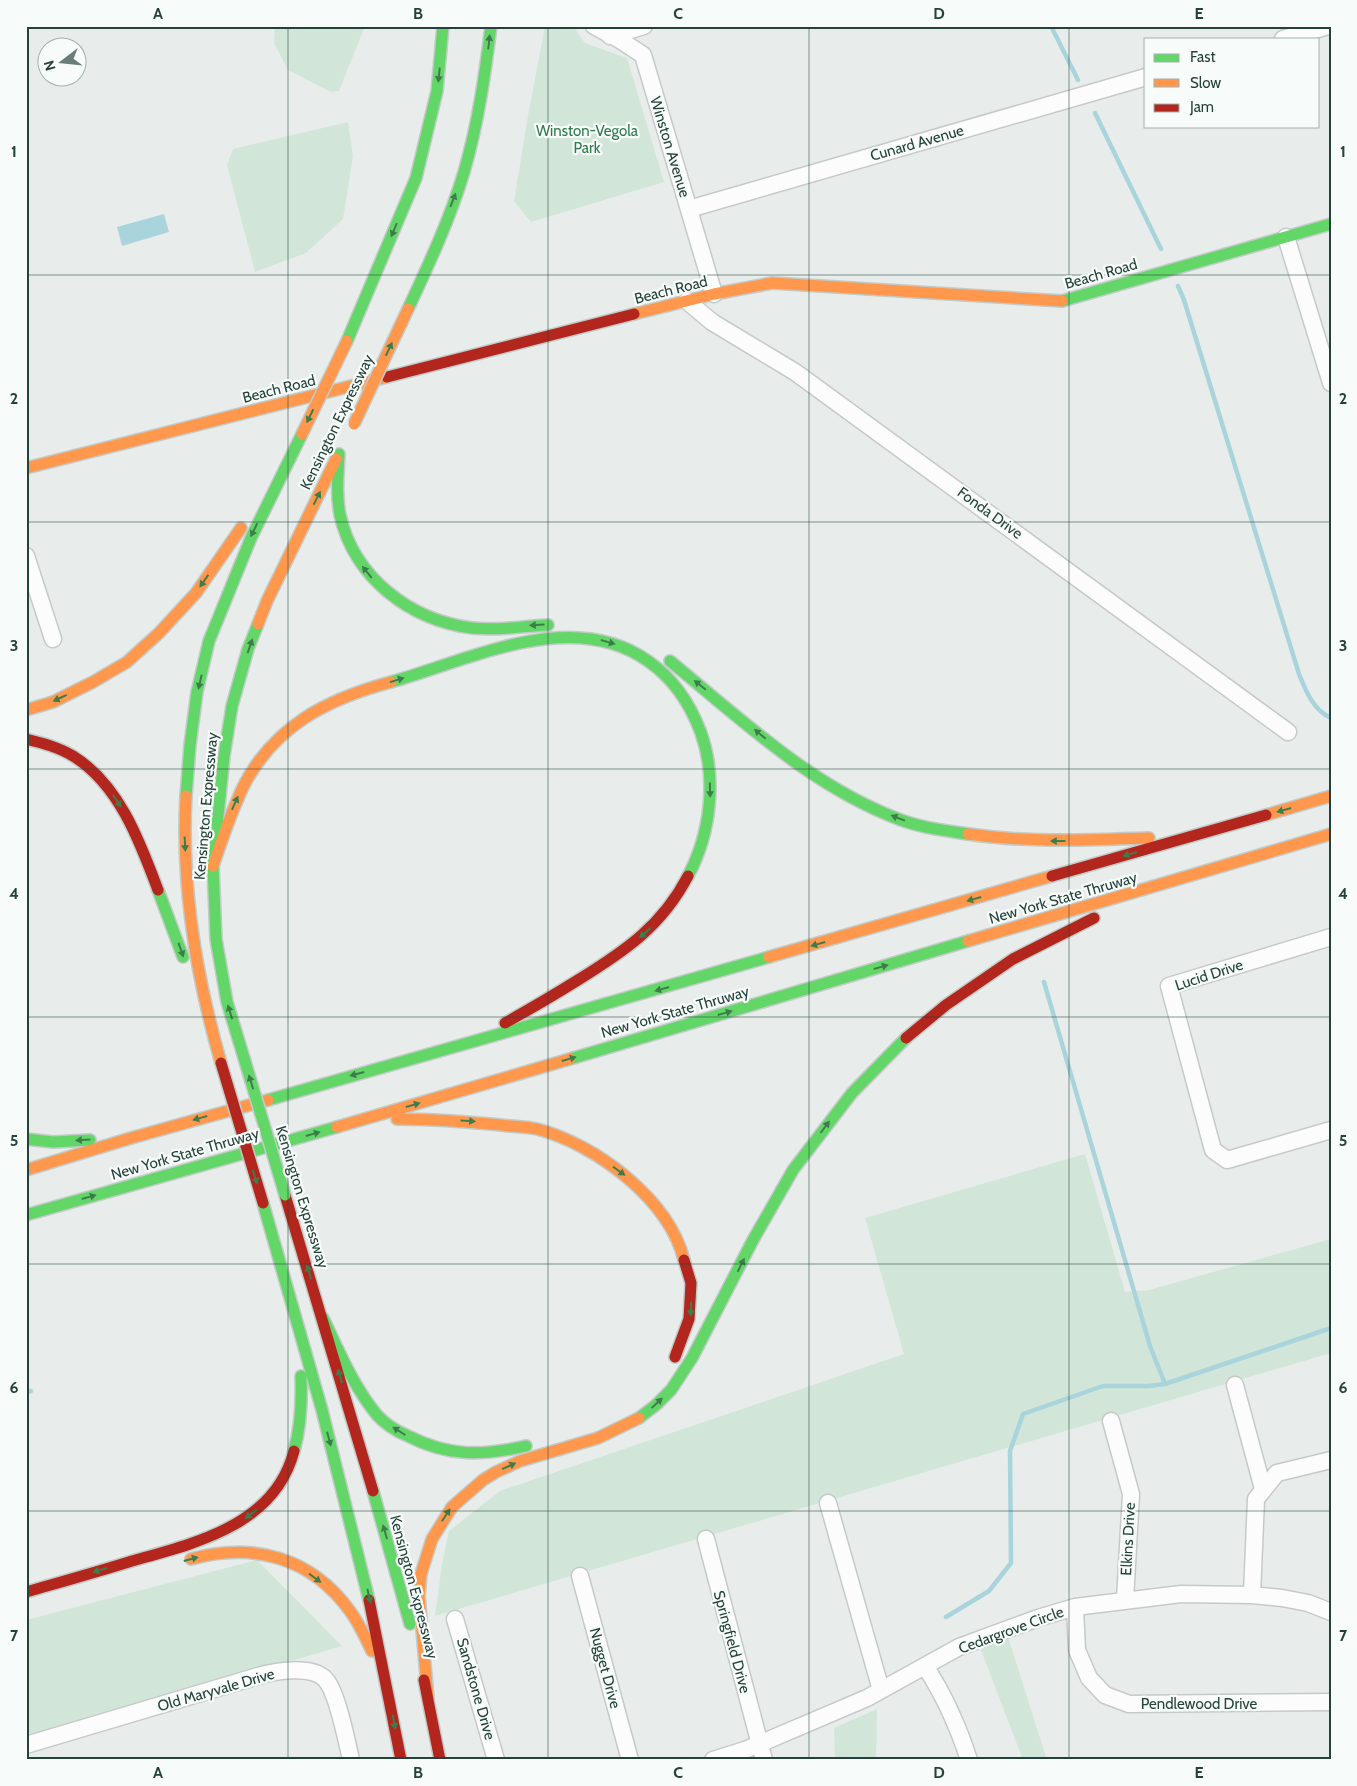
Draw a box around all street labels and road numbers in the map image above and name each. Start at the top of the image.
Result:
street label: Winston Avenue [646,94,694,200]
street label: Cunard Avenue [868,121,966,165]
street label: Beach Road [1063,255,1139,293]
street label: Beach Road [633,272,709,308]
street label: Kensington Expressway [296,351,378,492]
street label: Beach Road [241,371,317,407]
street label: Fonda Drive [954,483,1026,543]
street label: Kensington Expressway [191,731,221,881]
street label: New York State Thruway [987,868,1140,928]
street label: Lucid Drive [1173,955,1246,994]
street label: New York State Thruway [599,982,752,1042]
street label: New York State Thruway [109,1124,262,1184]
street label: Kensington Expressway [272,1124,332,1271]
street label: Elkins Drive [1117,1502,1139,1576]
street label: Kensington Expressway [386,1513,442,1661]
street label: Springfield Drive [710,1589,754,1696]
street label: Cedargrove Circle [956,1603,1066,1657]
street label: Nugget Drive [586,1626,625,1711]
street label: Sandstone Drive [453,1636,499,1742]
street label: Old Maryvale Drive [155,1665,277,1715]
street label: Pendlewood Drive [1141,1695,1258,1713]

